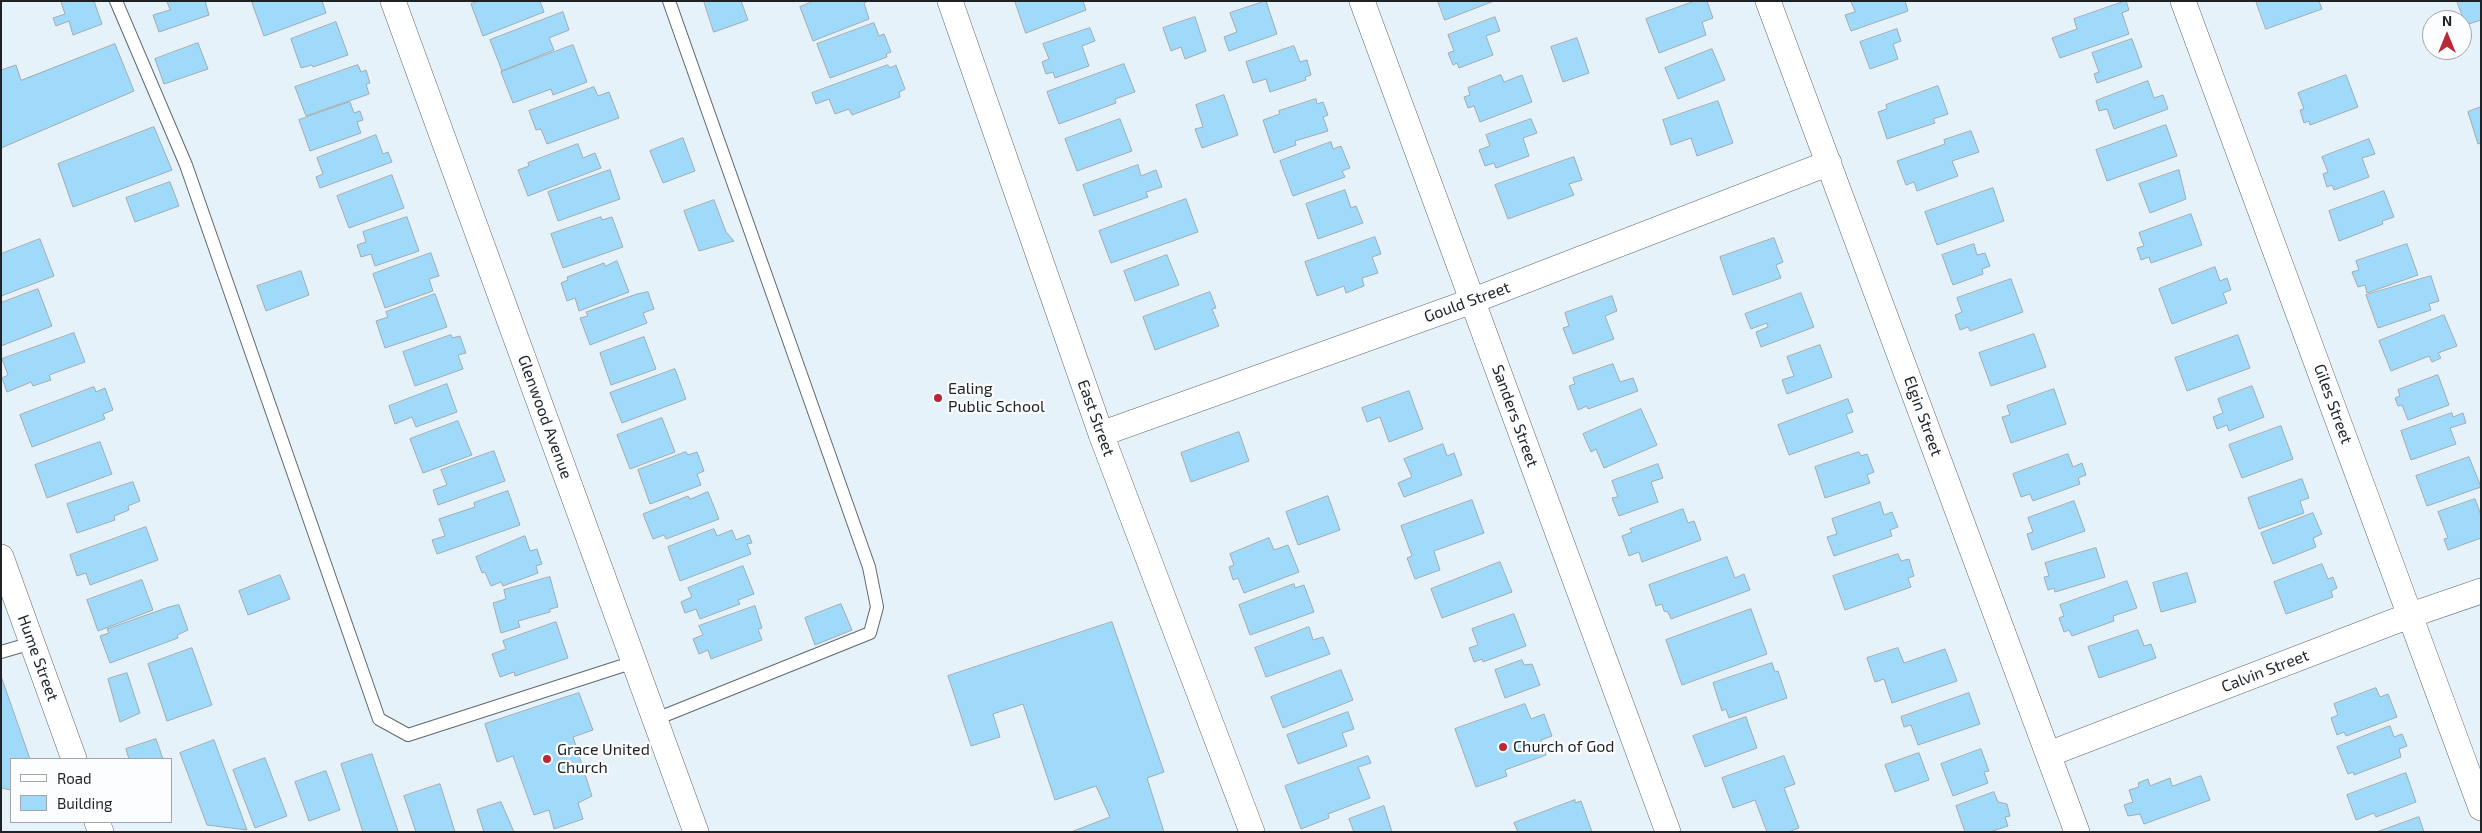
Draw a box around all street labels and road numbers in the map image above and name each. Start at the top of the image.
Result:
street label: Gould Street [1421,278,1513,326]
street label: Glenwood Avenue [514,352,576,482]
street label: Giles Street [2310,361,2356,447]
street label: Sanders Street [1488,362,1542,470]
street label: Elgin Street [1900,373,1946,459]
street label: East Street [1073,377,1119,459]
street label: Hume Street [14,612,62,704]
street label: Calvin Street [2219,646,2311,696]

